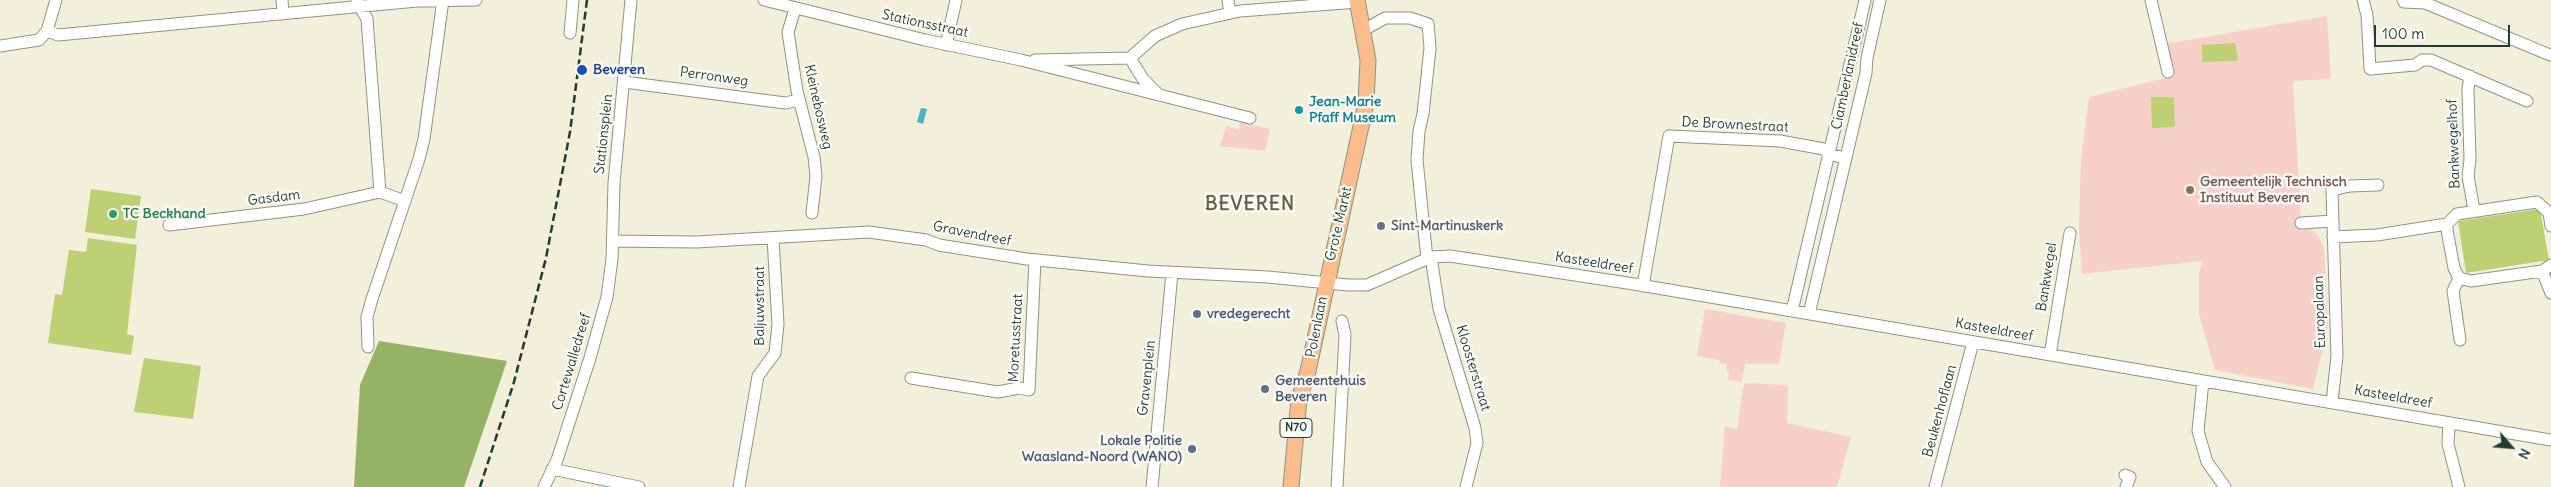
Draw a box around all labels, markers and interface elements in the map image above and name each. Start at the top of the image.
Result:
street label: Stationsstraat [880,7,970,41]
scale bar [2376,15,2512,47]
street label: Ciamberlanidreef [1828,21,1868,131]
text: 100 m [2382,24,2424,43]
place label: Beveren [593,62,645,78]
marker: Beveren [575,63,589,77]
street label: Kleinebosweg [800,63,836,151]
street label: Perronweg [679,64,749,90]
street label: Stationsplein [591,93,617,175]
place label: Jean-Marie Pfaff Museum [1309,94,1396,126]
street label: Bankwegelhof [2444,99,2464,189]
marker: Jean-Marie Pfaff Museum [1293,104,1305,116]
street label: De Brownestraat [1681,114,1789,136]
place label: Gemeentelijk Technisch Instituut Beveren [2200,174,2347,206]
marker: Gemeentelijk Technisch Instituut Beveren [2184,184,2196,196]
street label: Grote Markt [1322,185,1356,263]
street label: Gasdam [247,186,301,210]
district label: BEVEREN [1204,194,1296,216]
place label: TC Beckhand [123,206,206,222]
marker: TC Beckhand [107,208,119,220]
street label: Gravendreef [931,218,1013,250]
place label: Sint-Martinuskerk [1391,218,1503,234]
marker: Sint-Martinuskerk [1375,220,1387,232]
street label: Bankwegel [2033,241,2061,313]
street label: Kasteeldreef [1554,249,1634,277]
street label: Baljuwstraat [752,266,768,346]
street label: Europalaan [2310,275,2330,349]
street label: Moretusstraat [1005,293,1027,383]
street label: Polenlaan [1303,295,1331,359]
place label: vredegerecht [1207,306,1290,322]
marker: vredegerecht [1191,308,1203,320]
street label: Cortewalledreef [549,311,595,413]
street label: Kasteeldreef [1954,315,2034,345]
street label: Kloosterstraat [1452,323,1494,413]
street label: Gravenplein [1135,339,1159,417]
street label: Beukenhoflaan [1920,363,1960,459]
place label: Gemeentehuis Beveren [1275,373,1366,406]
street label: Kasteeldreef [2353,382,2433,412]
marker: Gemeentehuis Beveren [1259,383,1271,395]
road number: N70 [1280,418,1312,438]
north arrow [2486,422,2536,472]
place label: Lokale Politie Waasland-Noord (WANO) [1022,433,1182,466]
marker: Lokale Politie Waasland-Noord (WANO) [1186,443,1198,455]
text: N [2514,445,2535,462]

